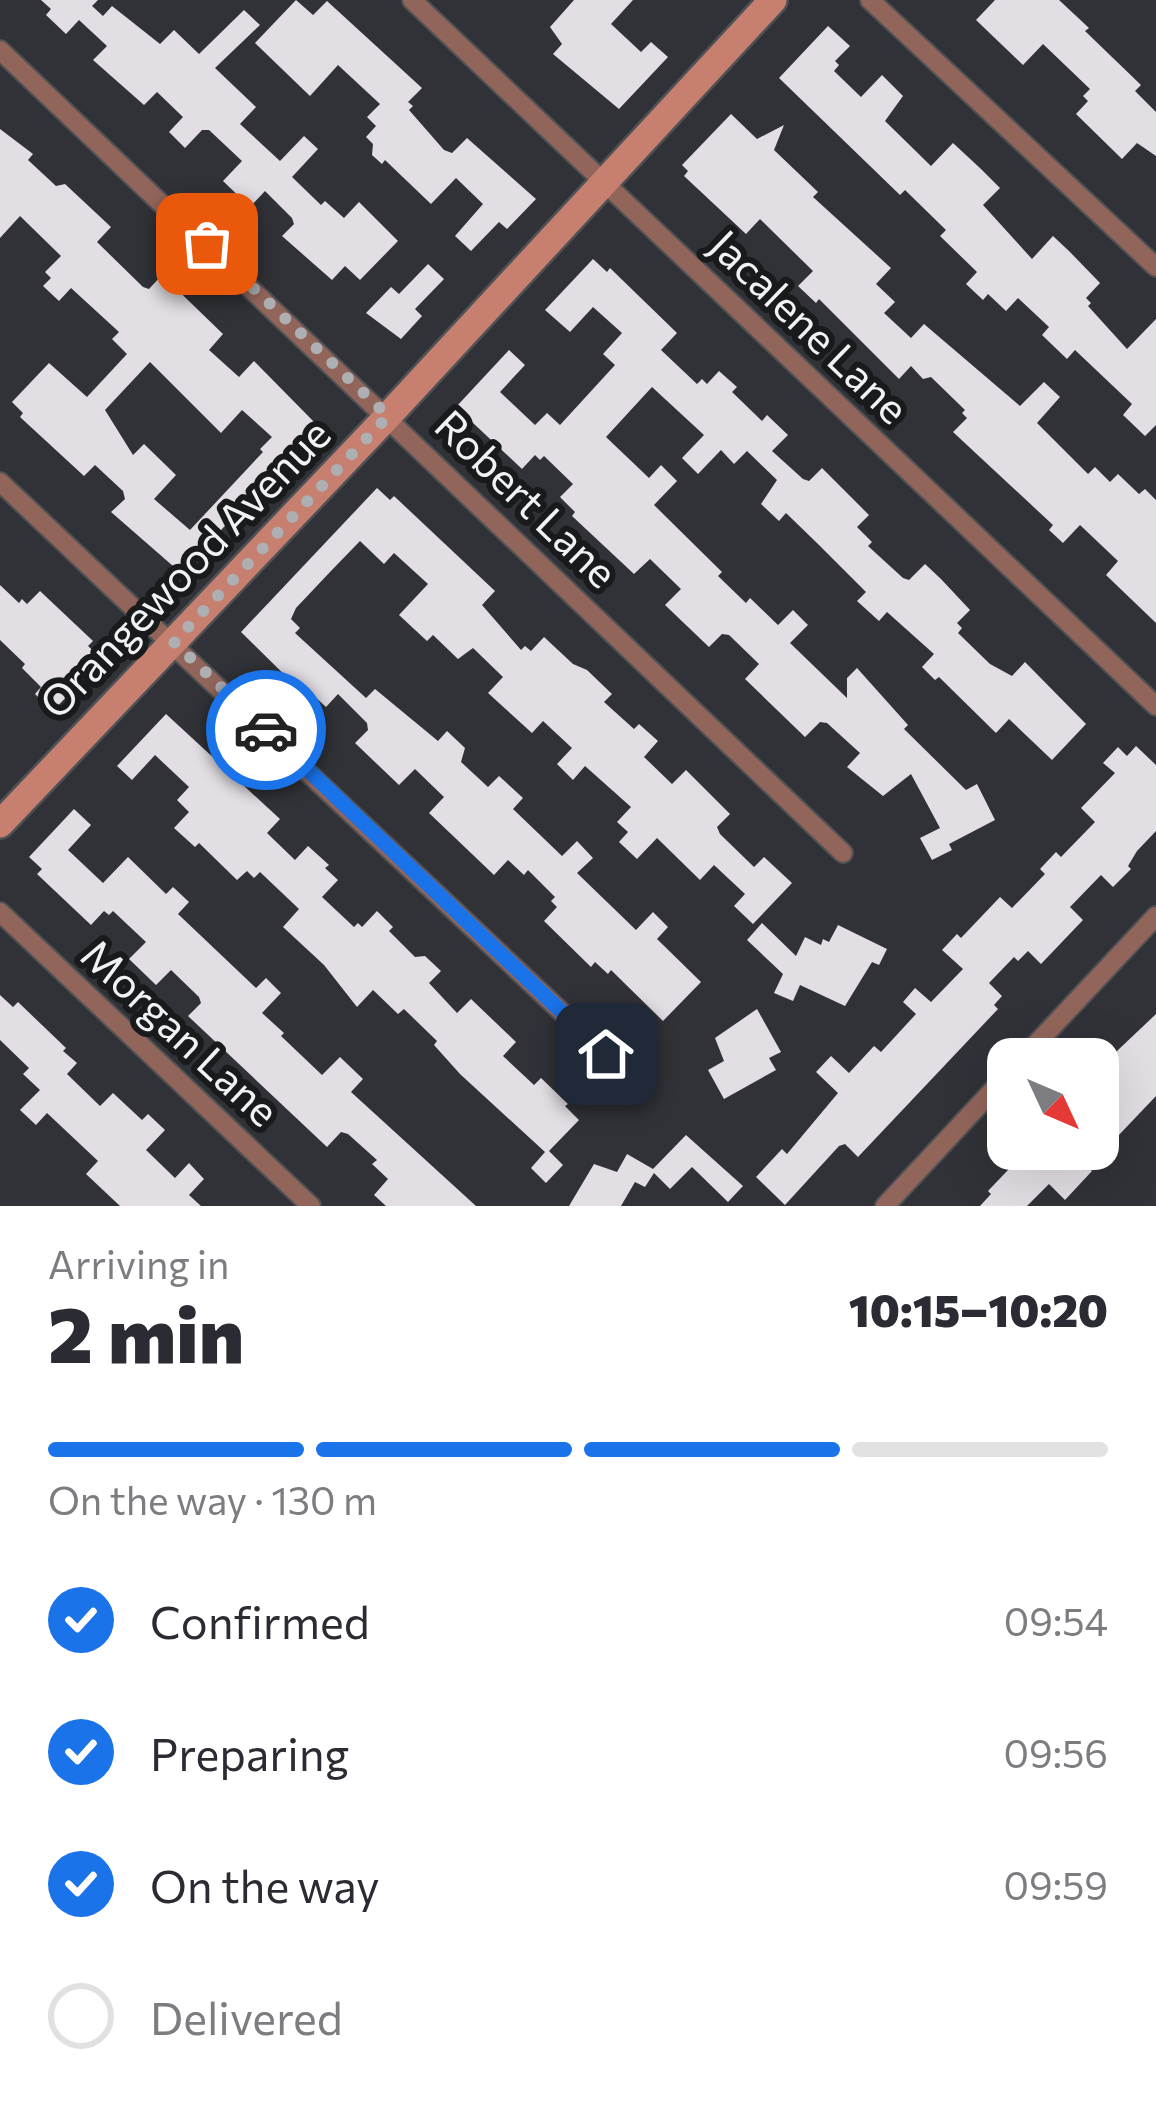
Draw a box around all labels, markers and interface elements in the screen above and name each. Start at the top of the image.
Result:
pin [156,193,258,295]
icon: bag [174,211,240,277]
street label: Jacalene Lane [700,218,921,433]
street label: Robert Lane [425,398,629,597]
street label: Orangewood Avenue [27,407,340,728]
courier [206,670,326,790]
icon: car [233,697,299,763]
street label: Morgan Lane [72,927,291,1136]
pin [555,1003,657,1105]
icon: home [573,1021,639,1087]
north arrow [987,1038,1119,1170]
map controls [987,1038,1119,1170]
text: Arriving in [48,1239,229,1287]
text: 10:15–10:20 [849,1281,1108,1336]
text: 2 min [48,1284,244,1379]
text: On the way · 130 m [48,1475,377,1523]
icon: check [48,1587,114,1653]
text: Confirmed [150,1593,370,1648]
text: 09:54 [1004,1596,1108,1644]
icon: check [48,1719,114,1785]
text: Preparing [150,1725,349,1780]
text: 09:56 [1004,1728,1108,1776]
icon: check [48,1851,114,1917]
text: On the way [150,1857,380,1912]
text: 09:59 [1004,1860,1108,1908]
text: Delivered [150,1989,343,2044]

